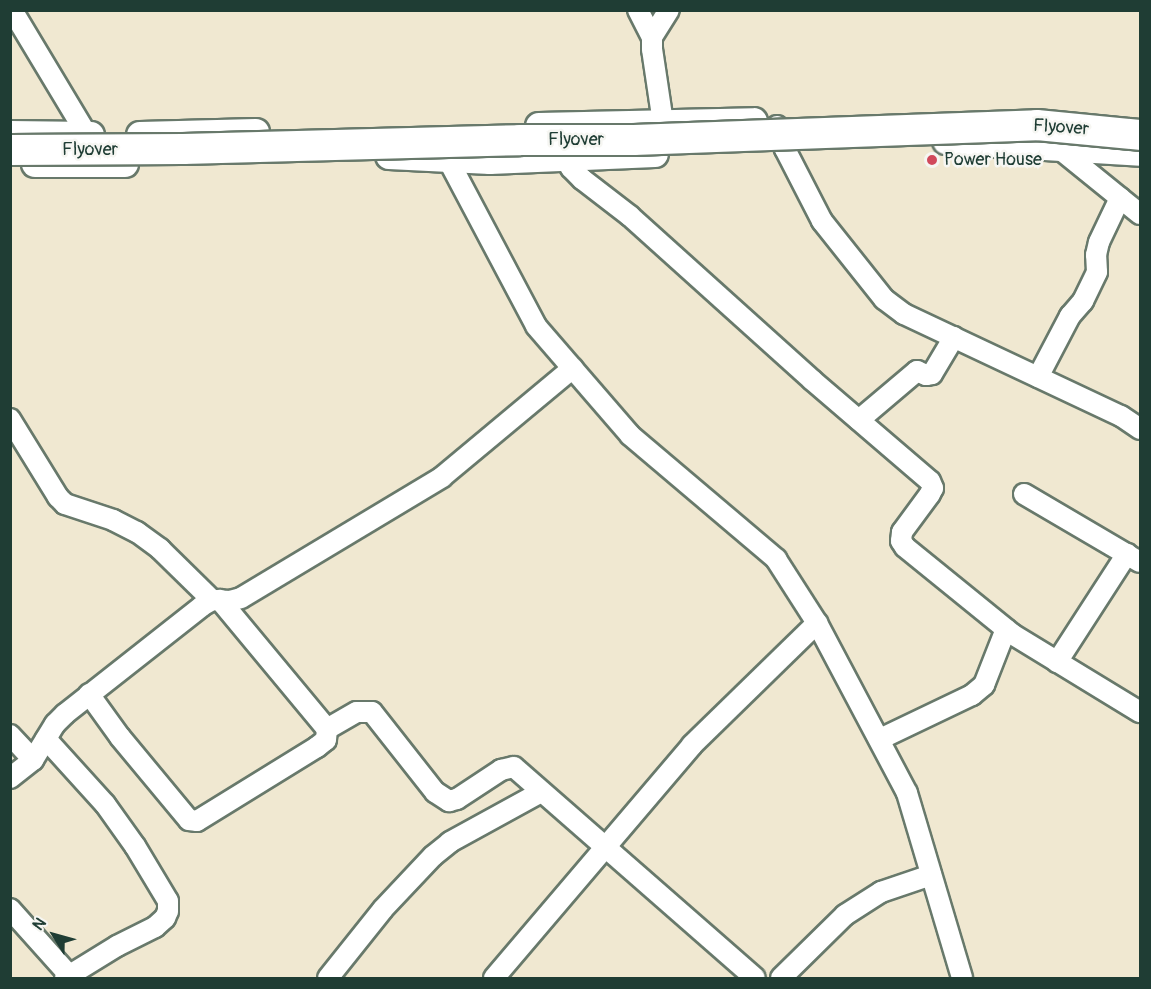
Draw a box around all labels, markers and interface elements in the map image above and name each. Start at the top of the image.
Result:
street label: Flyover [1032,115,1090,141]
street label: Flyover [548,129,604,151]
street label: Flyover [62,139,118,161]
place label: Power House [944,149,1042,171]
marker: Power House [925,153,939,167]
north arrow [24,905,84,965]
text: N [28,914,51,935]

